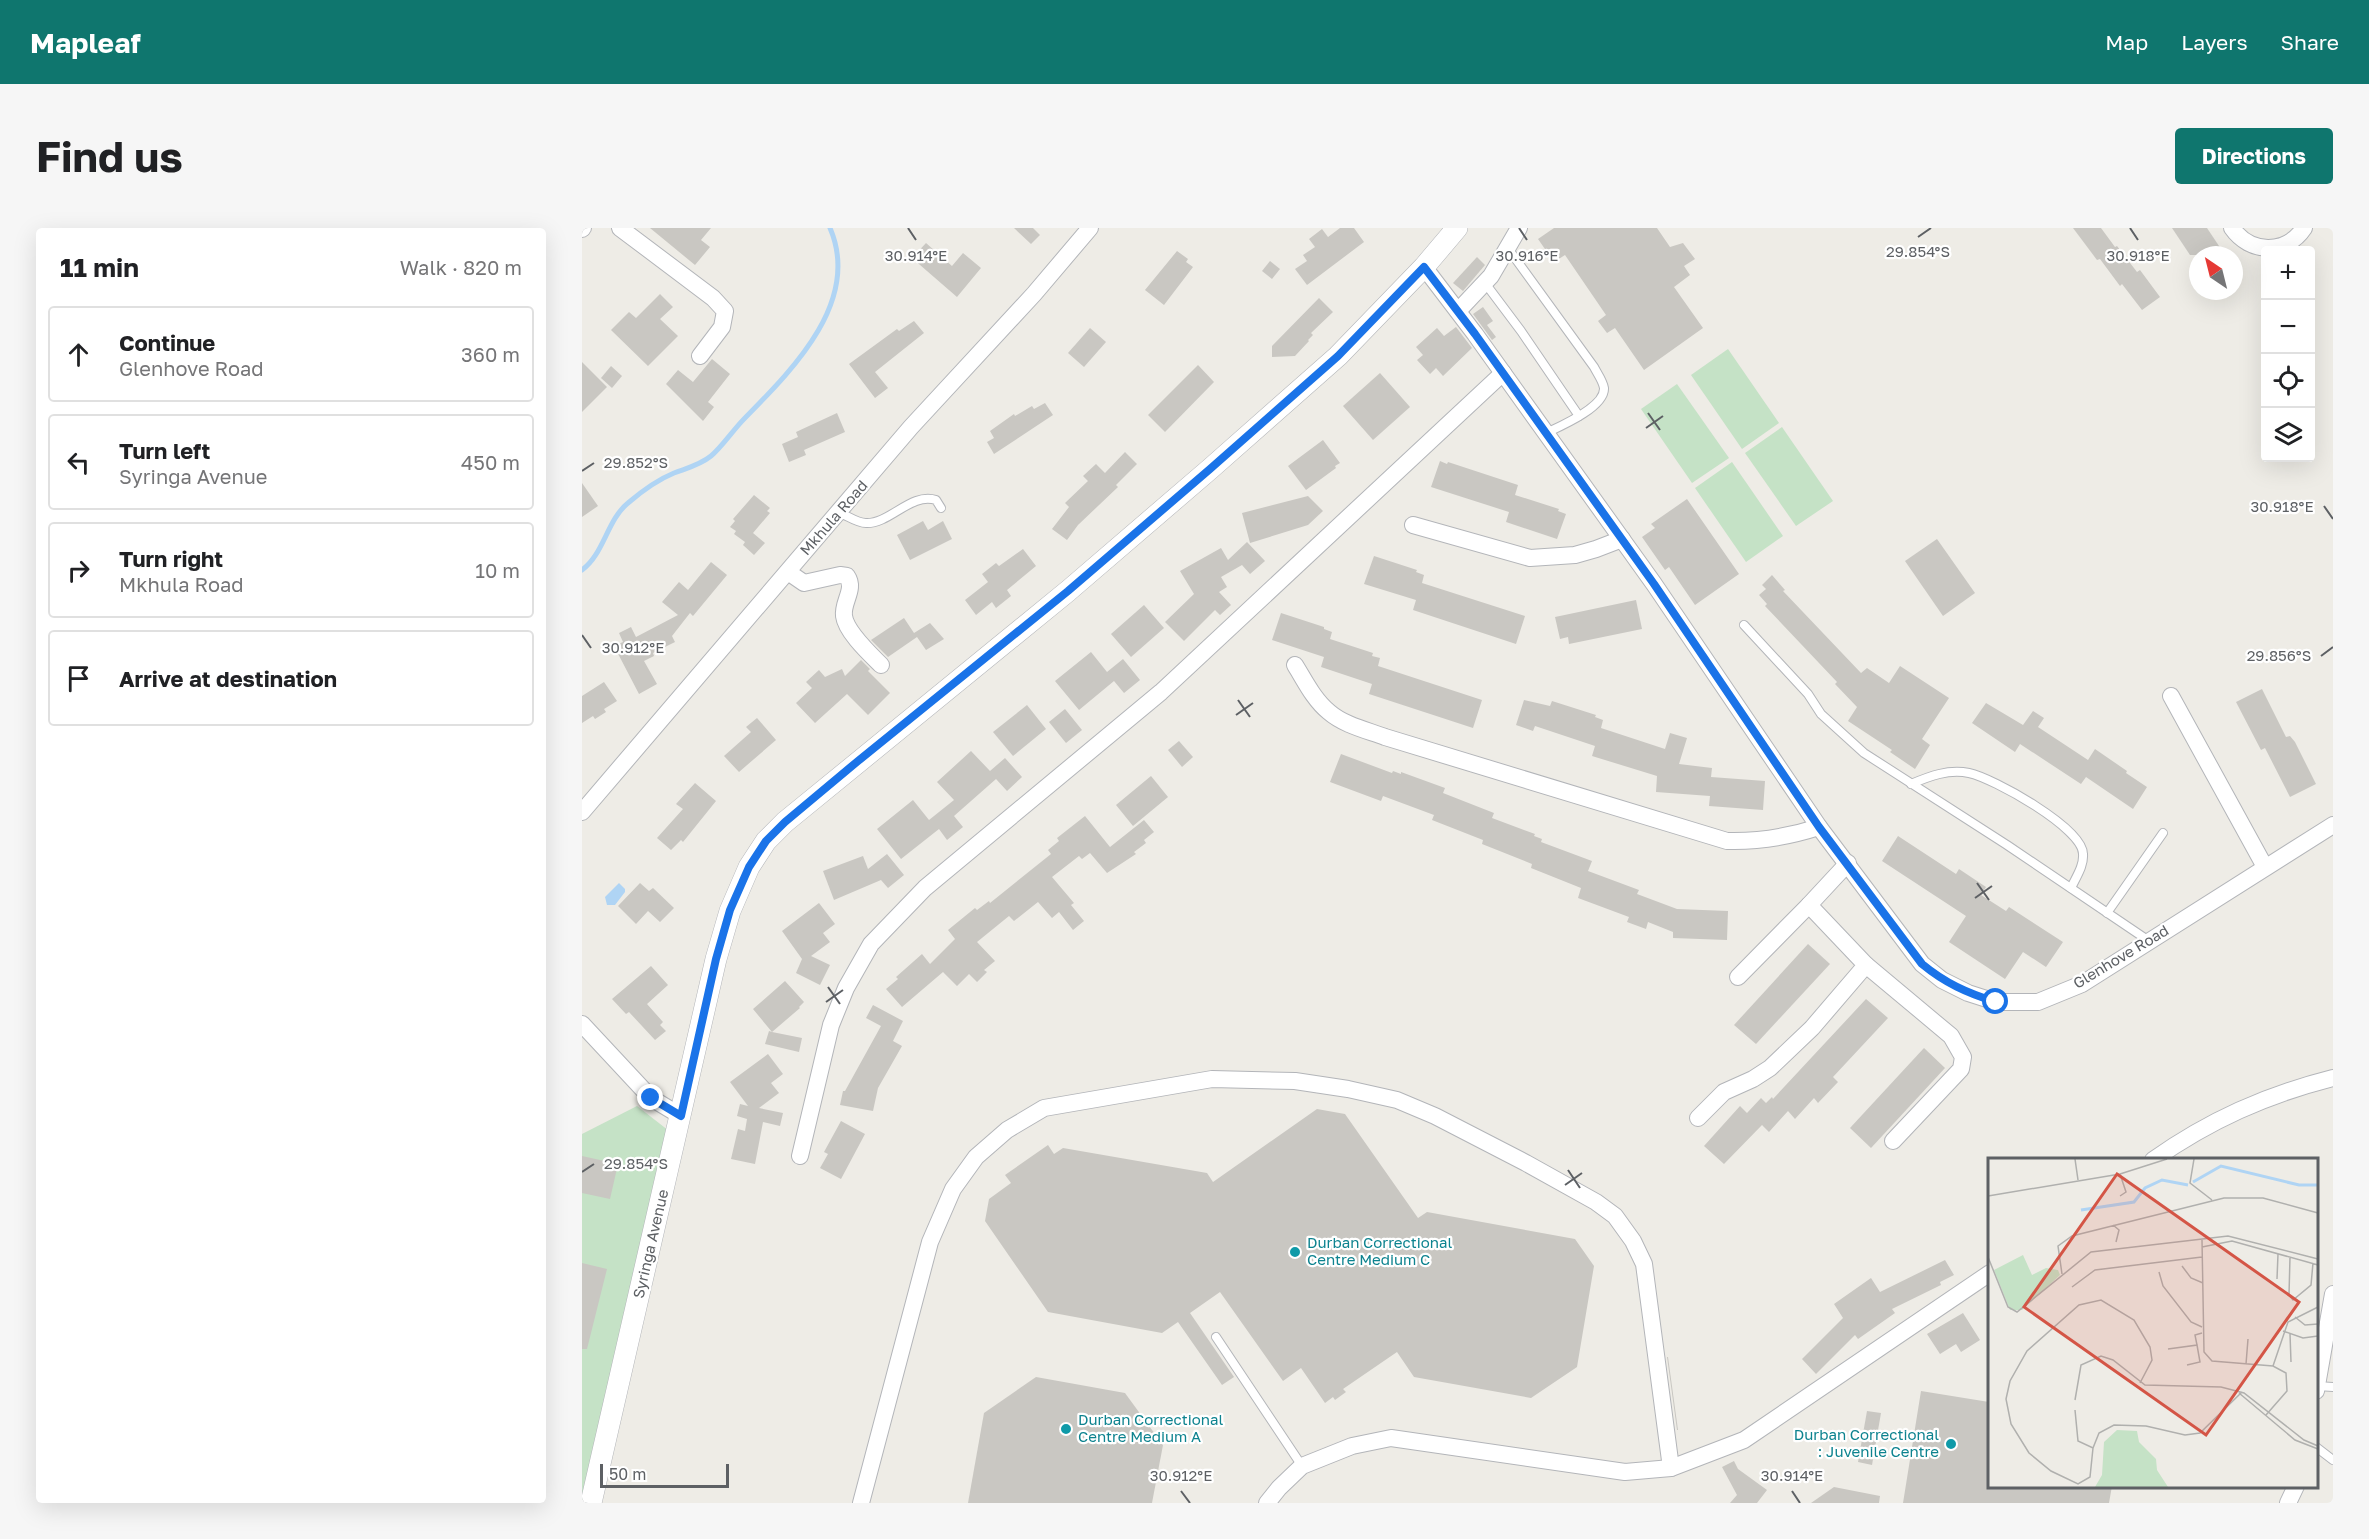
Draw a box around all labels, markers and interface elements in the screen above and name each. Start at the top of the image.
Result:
text: Mapleaf [30,26,141,59]
text: Map [2105,29,2148,55]
text: Layers [2181,29,2248,55]
text: Share [2281,29,2339,55]
button: Directions [2175,128,2333,184]
text: Find us [36,131,183,181]
text: 29.854°S [1886,242,1950,260]
text: 30.914°E [885,246,947,264]
text: 30.916°E [1495,246,1559,264]
text: 30.918°E [2106,246,2170,264]
north arrow [2189,246,2243,300]
map controls [2261,246,2315,462]
button: + [2261,246,2315,300]
text: 11 min [60,252,139,283]
text: Walk · 820 m [400,255,522,279]
button: − [2261,300,2315,354]
text: Continue [119,329,215,356]
icon: ahead [62,338,95,371]
text: 360 m [461,342,520,366]
button: locate [2261,354,2315,408]
text: Glenhove Road [119,356,264,380]
button: layers [2261,408,2315,462]
text: Turn left [119,437,210,464]
icon: left [62,446,95,479]
text: 450 m [461,450,520,474]
text: 29.852°S [604,453,668,471]
text: Syringa Avenue [119,464,267,488]
street label: Mkhula Road [796,476,871,559]
text: 30.918°E [2250,497,2314,515]
text: Turn right [119,545,223,572]
icon: right [62,554,95,587]
text: 10 m [475,558,520,582]
text: Mkhula Road [119,572,244,596]
text: 30.912°E [602,638,664,656]
text: 29.856°S [2247,646,2311,664]
icon: arrive [62,662,95,695]
text: Arrive at destination [119,665,337,692]
street label: Glenhove Road [2069,921,2172,992]
route start [1982,988,2008,1014]
route end [637,1084,663,1110]
text: 29.854°S [604,1154,668,1172]
inset map [1988,1158,2318,1488]
street label: Syringa Avenue [629,1187,671,1300]
place label: Durban Correctional Centre Medium C [1307,1233,1452,1268]
marker: Durban Correctional Centre Medium C [1288,1245,1302,1259]
place label: Durban Correctional Centre Medium A [1078,1410,1223,1445]
marker: Durban Correctional Centre Medium A [1059,1422,1073,1436]
place label: Durban Correctional : Juvenile Centre [1794,1425,1939,1460]
marker: Durban Correctional : Juvenile Centre [1944,1437,1958,1451]
scale bar [600,1461,729,1488]
text: 50 m [609,1464,646,1484]
text: 30.912°E [1150,1466,1212,1484]
text: 30.914°E [1761,1466,1823,1484]

